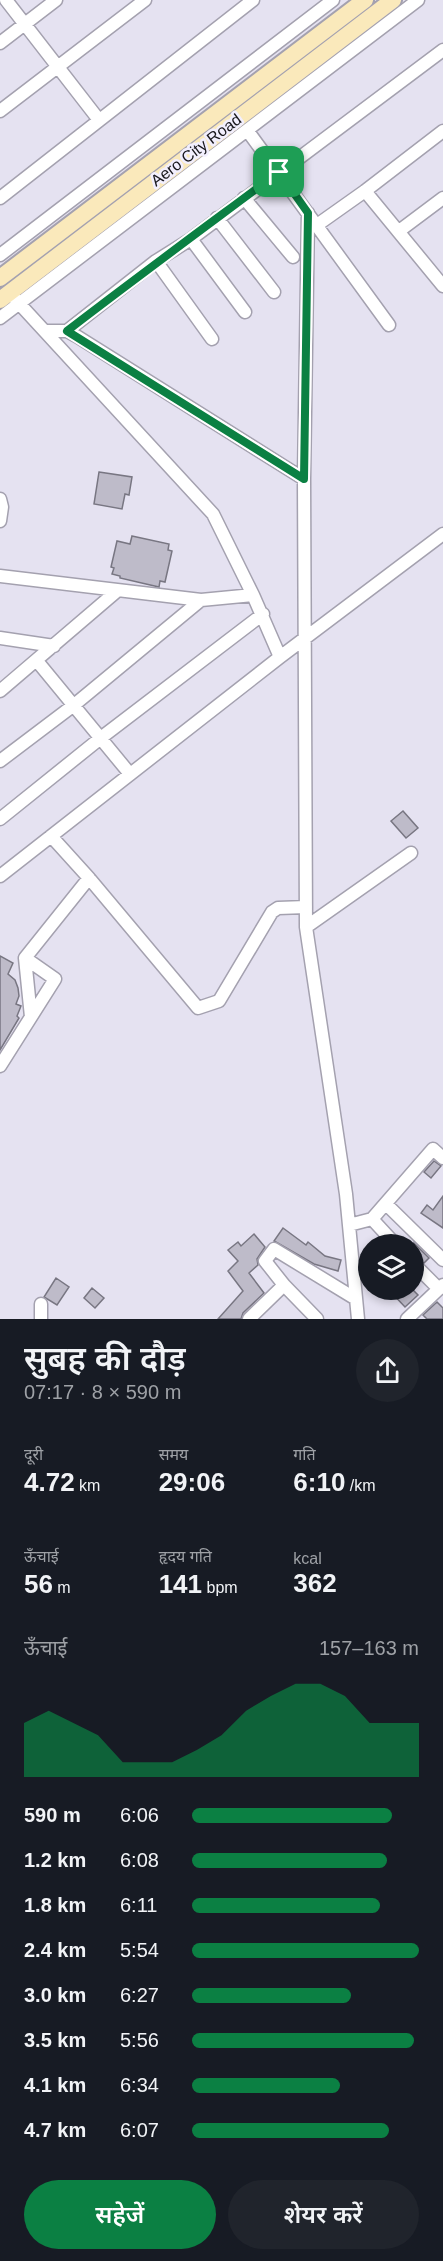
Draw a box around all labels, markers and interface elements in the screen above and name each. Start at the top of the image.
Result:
street label: Aero City Road [148,111,244,189]
pin [253,146,304,197]
icon: arrive [262,155,295,188]
map controls [358,1234,424,1300]
button: layers [358,1234,424,1300]
button: share [356,1339,419,1402]
text: सुबह की दौड़ [24,1340,186,1377]
text: 07:17 · 8 × 590 m [24,1381,181,1403]
text: दूरी [24,1446,43,1463]
text: समय [159,1446,188,1463]
text: गति [293,1446,316,1463]
text: 4.72 [24,1467,75,1497]
text: 29:06 [159,1467,225,1497]
text: 6:10 [293,1467,345,1497]
text: km [75,1477,100,1494]
text: /km [345,1477,376,1494]
text: ऊँचाई [24,1548,59,1565]
text: हृदय गति [159,1548,212,1565]
text: kcal [293,1550,322,1567]
text: 362 [293,1568,337,1598]
text: 56 [24,1569,53,1599]
text: 141 [159,1569,202,1599]
text: m [53,1579,71,1596]
text: bpm [202,1579,238,1596]
text: ऊँचाई [24,1637,67,1659]
text: 157–163 m [319,1637,419,1659]
text: 590 m [24,1804,81,1826]
text: 6:06 [120,1804,159,1826]
text: 1.2 km [24,1849,86,1871]
text: 6:08 [120,1849,159,1871]
text: 1.8 km [24,1894,86,1916]
text: 6:11 [120,1894,157,1916]
text: 2.4 km [24,1939,86,1961]
text: 5:54 [120,1939,159,1961]
text: 3.0 km [24,1984,86,2006]
text: 6:27 [120,1984,159,2006]
text: 3.5 km [24,2029,86,2051]
text: 5:56 [120,2029,159,2051]
text: 4.1 km [24,2074,86,2096]
text: 6:34 [120,2074,159,2096]
text: 4.7 km [24,2119,86,2141]
text: 6:07 [120,2119,159,2141]
button: सहेजें [24,2180,216,2249]
button: शेयर करें [228,2180,419,2249]

